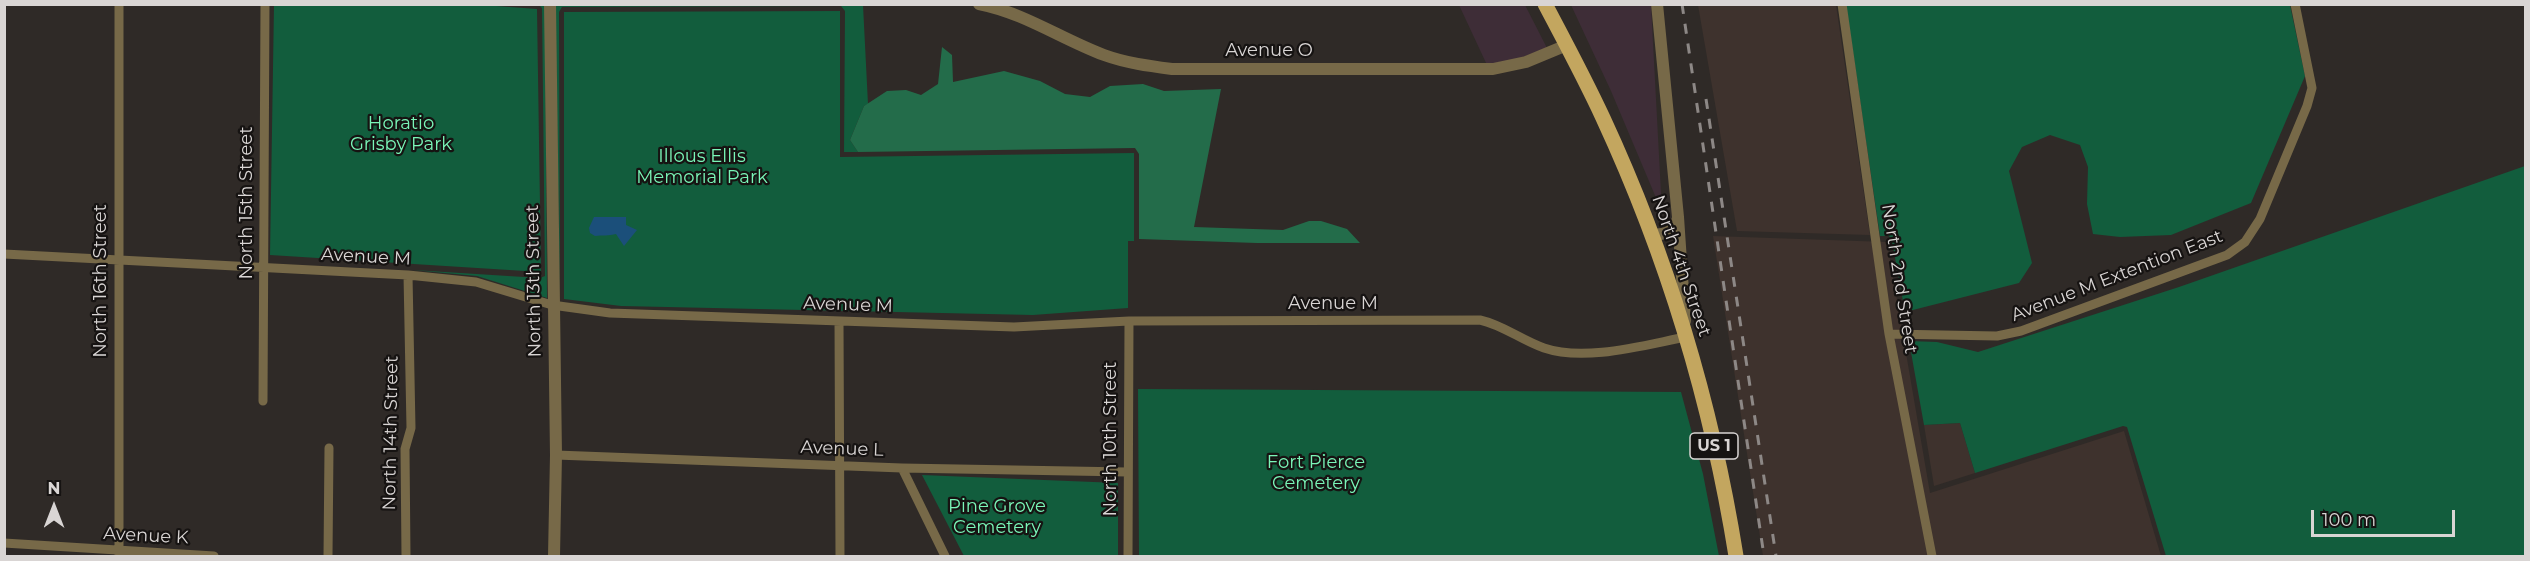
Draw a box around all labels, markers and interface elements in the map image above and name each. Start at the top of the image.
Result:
street label: Avenue O [1225,40,1313,62]
park label: Horatio Grisby Park [350,113,452,156]
street label: North 15th Street [236,127,258,279]
park label: Illous Ellis Memorial Park [636,146,768,188]
street label: North 4th Street [1647,192,1715,340]
street label: North 2nd Street [1876,203,1922,355]
street label: North 16th Street [90,204,112,358]
street label: North 13th Street [522,204,546,358]
street label: Avenue M Extention East [2008,226,2226,326]
street label: Avenue M [321,244,411,270]
street label: Avenue M [803,293,893,317]
street label: Avenue M [1288,293,1378,315]
street label: North 14th Street [379,356,403,510]
street label: North 10th Street [1100,362,1122,516]
road number: US 1 [1690,433,1738,459]
street label: Avenue L [800,437,884,461]
park label: Fort Pierce Cemetery [1267,452,1365,494]
north arrow [24,477,84,537]
text: N [48,479,60,498]
park label: Pine Grove Cemetery [948,496,1046,538]
scale bar [2314,498,2458,536]
text: 100 m [2322,509,2376,531]
street label: Avenue K [103,523,189,549]

